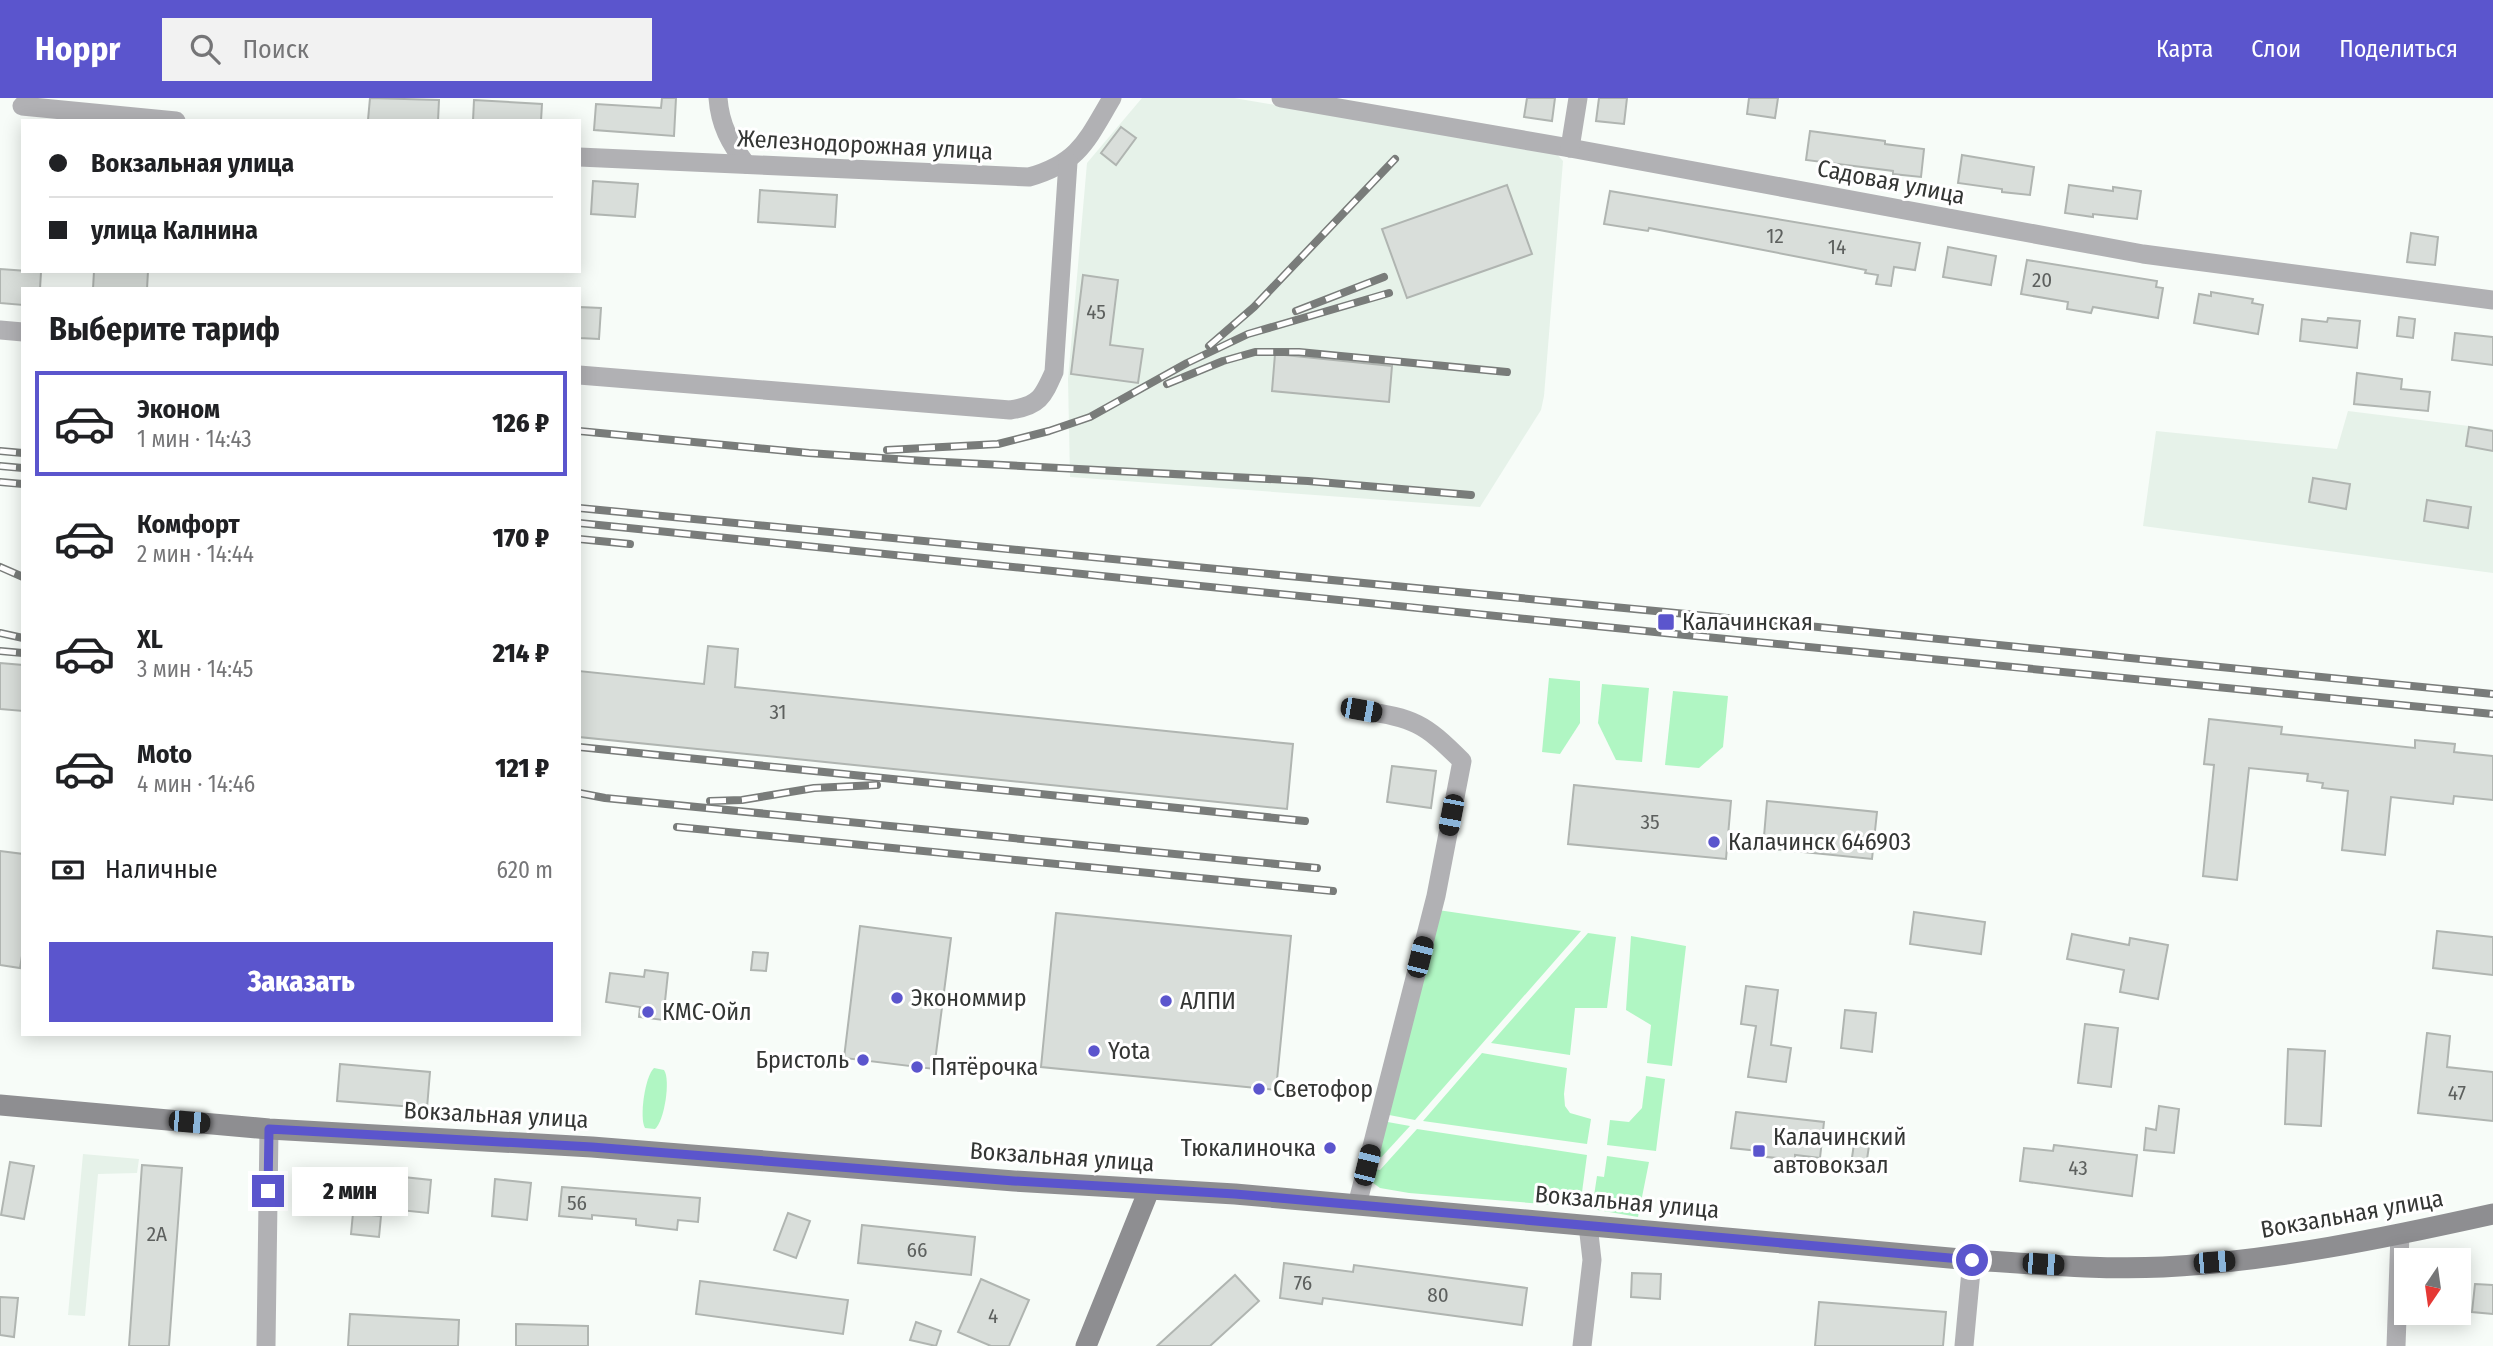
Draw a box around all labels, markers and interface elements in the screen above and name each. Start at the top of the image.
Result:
search box [162,18,652,81]
text: Hoppr [35,29,120,69]
icon: search [186,30,224,68]
text: Поиск [242,34,309,65]
text: Карта [2156,35,2213,63]
text: Слои [2251,35,2301,63]
text: Поделиться [2339,35,2458,63]
street label: Железнодорожная улица [736,124,994,166]
text: Вокзальная улица [91,148,294,179]
street label: Садовая улица [1815,154,1967,210]
text: улица Калнина [91,215,258,246]
house number: 12 [1766,223,1784,249]
house number: 14 [1828,234,1846,260]
house number: 20 [2032,267,2052,293]
house number: 45 [1086,299,1106,325]
text: Выберите тариф [49,310,280,348]
icon: car [53,392,116,455]
text: Эконом [137,394,220,425]
text: 126 ₽ [492,408,549,439]
text: 1 мин · 14:43 [137,425,252,453]
icon: car [53,507,116,570]
text: Комфорт [137,509,240,540]
text: 170 ₽ [493,523,549,554]
text: 2 мин · 14:44 [137,540,254,568]
place label: Калачинская [1682,608,1813,636]
marker: Калачинская [1656,612,1676,632]
icon: car [53,622,116,685]
text: XL [137,624,163,655]
text: 214 ₽ [493,638,549,669]
text: 3 мин · 14:45 [137,655,253,683]
car [1339,696,1384,724]
house number: 31 [769,699,787,725]
icon: car [53,737,116,800]
text: Moto [137,739,192,770]
text: 121 ₽ [495,753,549,784]
text: 4 мин · 14:46 [137,770,255,798]
car [1437,792,1466,838]
house number: 35 [1640,809,1660,835]
place label: Калачинск 646903 [1728,828,1911,856]
marker: Калачинск 646903 [1706,834,1722,850]
icon: cash [49,851,87,889]
text: Наличные [105,854,218,885]
text: 620 m [497,856,553,884]
car [1405,934,1436,980]
button: Заказать [49,942,553,1022]
place label: Экономмир [911,984,1027,1012]
place label: АЛПИ [1180,987,1236,1015]
marker: Экономмир [889,990,905,1006]
marker: АЛПИ [1158,993,1174,1009]
place label: КМС-Ойл [662,998,752,1026]
marker: КМС-Ойл [640,1004,656,1020]
place label: Yota [1108,1037,1151,1065]
marker: Yota [1086,1043,1102,1059]
place label: Бристоль [755,1046,849,1074]
marker: Бристоль [855,1052,871,1068]
place label: Пятёрочка [931,1053,1038,1081]
marker: Пятёрочка [909,1059,925,1075]
place label: Светофор [1273,1075,1373,1103]
house number: 47 [2448,1080,2466,1106]
marker: Светофор [1251,1081,1267,1097]
street label: Вокзальная улица [403,1096,589,1134]
car [168,1110,211,1134]
place label: Калачинский автовокзал [1773,1123,1906,1179]
place label: Тюкалиночка [1181,1134,1316,1162]
street label: Вокзальная улица [969,1137,1155,1177]
marker: Тюкалиночка [1322,1140,1338,1156]
car [1352,1142,1383,1188]
marker: Калачинский автовокзал [1751,1143,1767,1159]
house number: 43 [2068,1155,2088,1181]
callout: 2 мин [292,1166,408,1216]
route end [252,1175,284,1207]
text: 2 мин [323,1177,377,1205]
street label: Вокзальная улица [1534,1180,1720,1224]
street label: Вокзальная улица [2259,1184,2445,1244]
house number: 56 [567,1190,587,1216]
house number: 2А [147,1221,167,1247]
house number: 66 [907,1237,927,1263]
route start [1956,1244,1988,1276]
north arrow [2394,1248,2471,1325]
map controls [2394,1248,2471,1325]
car [2193,1250,2236,1274]
car [2022,1252,2065,1276]
house number: 76 [1294,1270,1312,1296]
house number: 80 [1427,1282,1449,1308]
house number: 4 [988,1303,998,1329]

